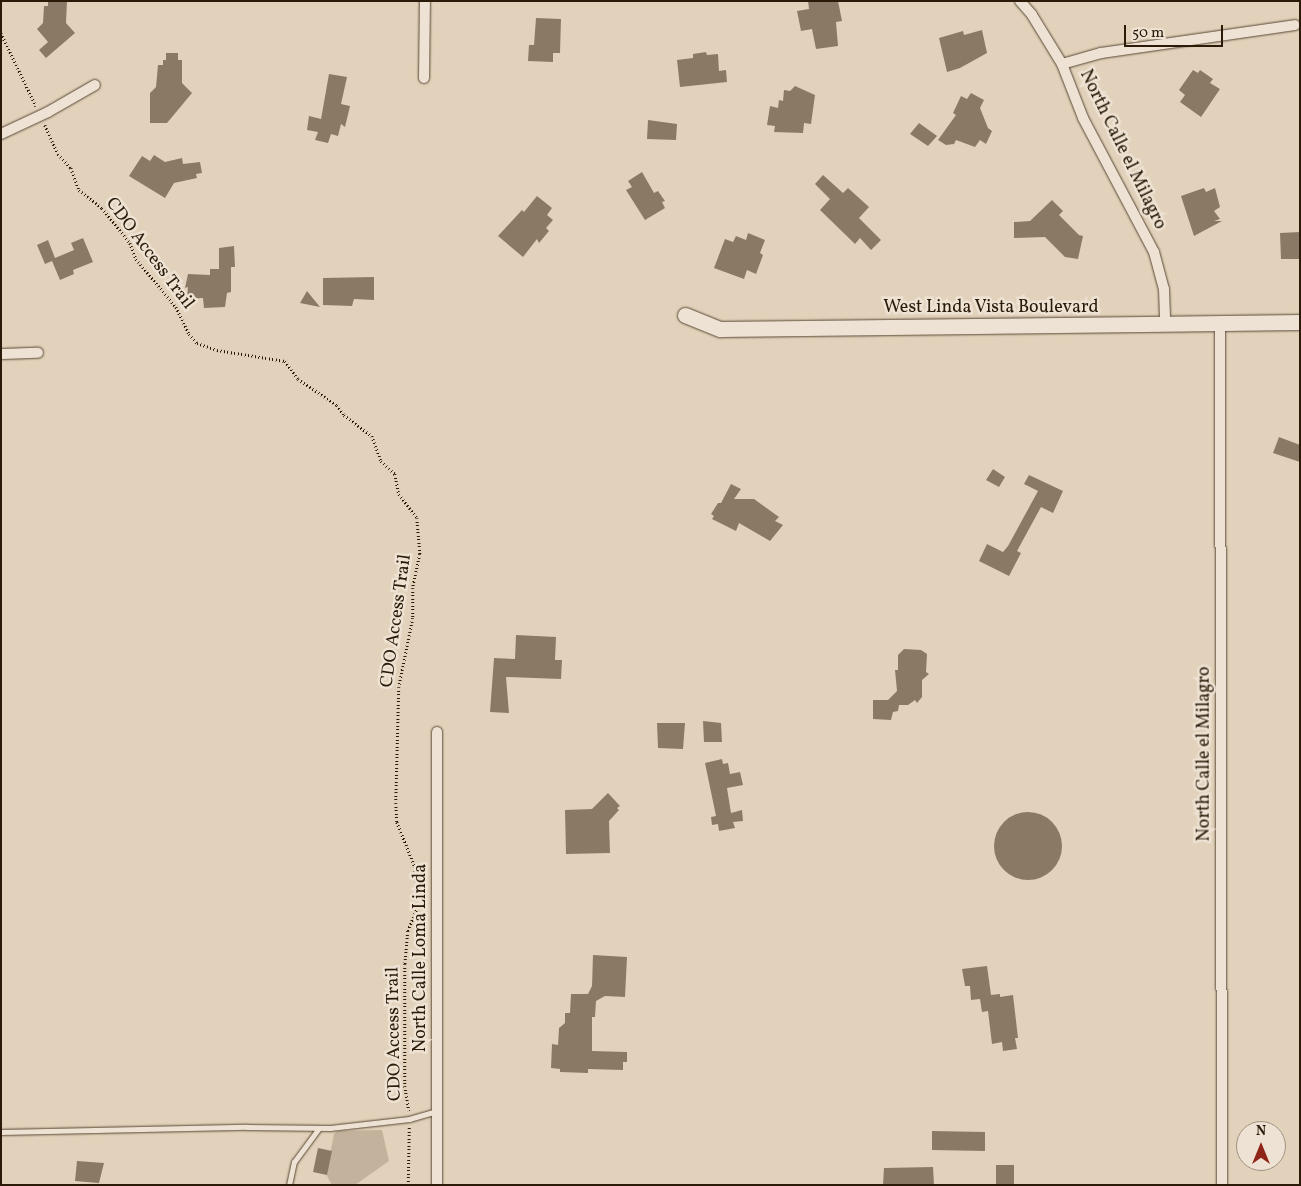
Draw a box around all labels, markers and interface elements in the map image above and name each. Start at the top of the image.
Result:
scale bar [1126,15,1225,47]
text: 50 m [1132,23,1164,44]
street label: North Calle el Milagro [1074,67,1170,233]
street label: CDO Access Trail [100,194,198,314]
street label: West Linda Vista Boulevard [883,297,1099,319]
street label: CDO Access Trail [377,553,417,689]
street label: North Calle el Milagro [1194,666,1216,842]
street label: North Calle Loma Linda [410,864,432,1052]
street label: CDO Access Trail [383,966,407,1102]
north arrow [1236,1121,1286,1171]
text: N [1256,1122,1266,1141]

